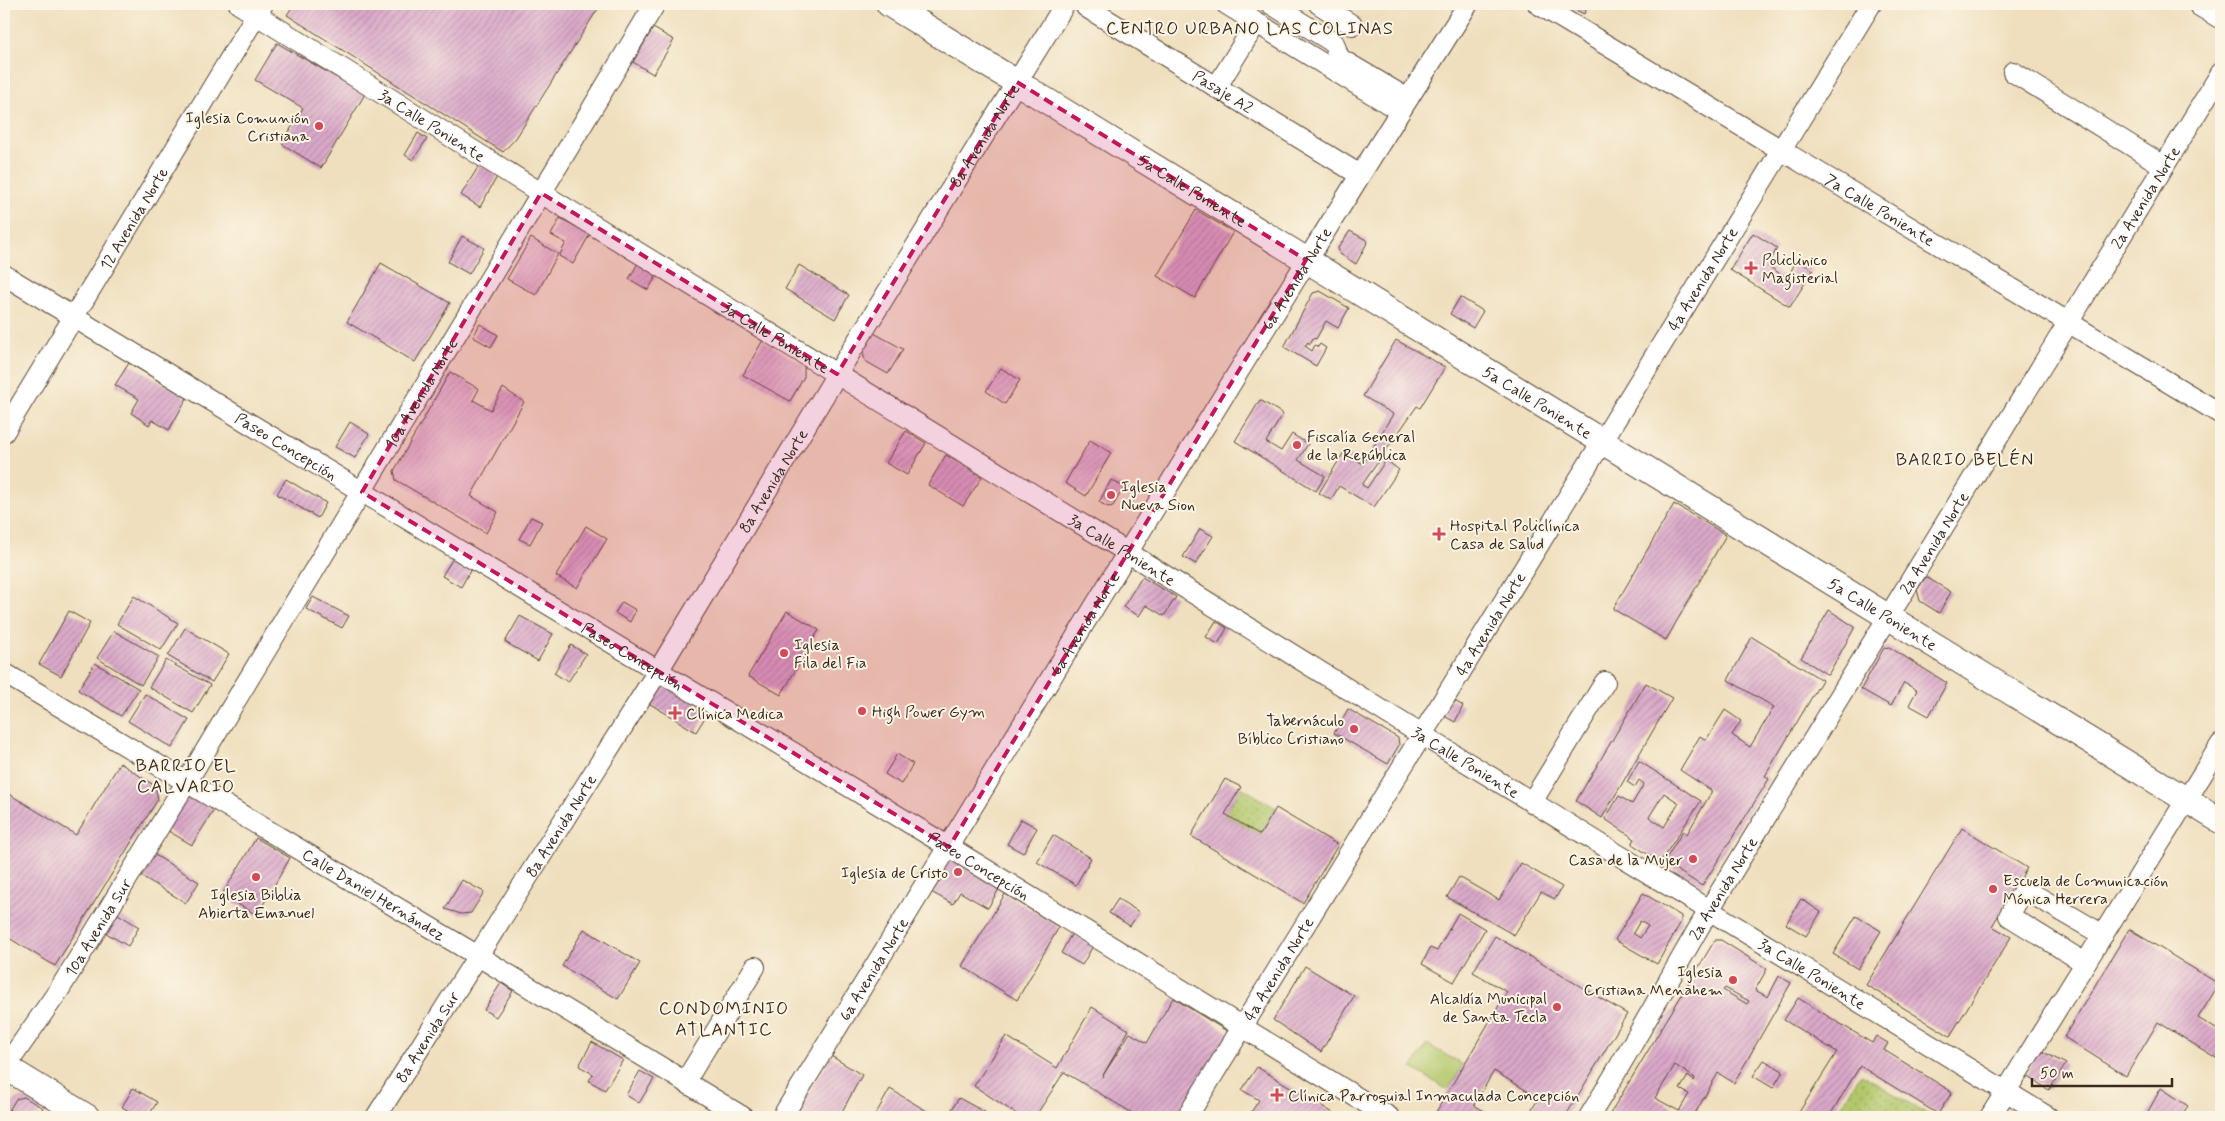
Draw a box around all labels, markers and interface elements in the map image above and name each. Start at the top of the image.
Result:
district label: CENTRO URBANO LAS COLINAS [1106,17,1394,41]
street label: Pasaje A2 [1188,66,1257,119]
street label: 8a Avenida Norte [946,80,1025,192]
street label: 3a Calle Poniente [374,85,489,168]
place label: Iglesia Comunión Cristiana [186,108,309,147]
marker: Iglesia Comunión Cristiana [313,120,325,132]
street label: 2a Avenida Norte [2107,142,2186,253]
street label: 5a Calle Poniente [1133,150,1250,233]
street label: 12 Avenida Norte [96,163,174,274]
street label: 7a Calle Poniente [1821,170,1938,252]
street label: 6a Avenida Norte [1258,223,1337,334]
street label: 4a Avenida Norte [1664,223,1743,335]
place label: Policlinico Magisterial [1762,250,1838,290]
marker: Policlinico Magisterial [1744,261,1758,275]
street label: 3a Calle Poniente [718,298,833,379]
street label: 10a Avenida Norte [381,335,463,453]
street label: 5a Calle Poniente [1478,362,1595,445]
street label: Paseo Concepción [231,408,340,486]
street label: 8a Avenida Norte [735,425,814,537]
place label: Fiscalía General de la República [1307,427,1415,466]
marker: Fiscalía General de la República [1291,439,1303,451]
district label: BARRIO BELÉN [1896,448,2034,472]
place label: Iglesia Nueva Sion [1121,477,1195,516]
street label: 2a Avenida Norte [1896,488,1975,599]
marker: Iglesia Nueva Sion [1105,489,1117,501]
street label: 3a Calle Poniente [1064,510,1179,591]
place label: Hospital Policlínica Casa de Salud [1450,516,1580,555]
marker: Hospital Policlínica Casa de Salud [1432,527,1446,541]
street label: 6a Avenida Norte [1046,568,1125,679]
street label: 4a Avenida Norte [1452,569,1531,680]
street label: 5a Calle Poniente [1824,573,1941,656]
street label: Paseo Concepción [577,618,687,696]
place label: Iglesia Fila del Fia [794,635,867,674]
marker: Iglesia Fila del Fia [778,647,790,659]
place label: High Power Gym [872,702,985,724]
place label: Clínica Medica [686,704,784,725]
marker: High Power Gym [856,705,868,717]
marker: Clínica Medica [668,706,682,720]
place label: Tabernáculo Bíblico Cristiano [1238,711,1344,750]
street label: 3a Calle Poniente [1408,722,1523,804]
marker: Tabernáculo Bíblico Cristiano [1348,723,1360,735]
district label: BARRIO EL CALVARIO [135,754,237,799]
street label: 8a Avenida Norte [521,771,602,882]
street label: Paseo Concepción [924,828,1033,906]
street label: 2a Avenida Norte [1685,833,1763,944]
street label: Calle Daniel Hernández [298,844,449,946]
place label: Casa de la Mujer [1568,850,1683,871]
marker: Casa de la Mujer [1687,853,1699,865]
place label: Iglesia de Cristo [841,863,948,884]
marker: Iglesia de Cristo [952,866,964,878]
marker: Iglesia Biblia Abierta Emanuel [250,871,262,883]
place label: Escuela de Comunicación Mónica Herrera [2003,871,2168,910]
street label: 10a Avenida Sur [61,875,137,981]
marker: Escuela de Comunicación Mónica Herrera [1987,883,1999,895]
place label: Iglesia Biblia Abierta Emanuel [198,885,314,924]
street label: 6a Avenida Norte [835,914,914,1025]
street label: 4a Avenida Norte [1239,914,1319,1025]
street label: 3a Calle Poniente [1754,934,1869,1015]
place label: Iglesia Cristiana Menahem [1584,962,1723,1001]
marker: Iglesia Cristiana Menahem [1727,974,1739,986]
street label: 8a Avenida Sur [391,988,465,1087]
place label: Alcaldía Municipal de Santa Tecla [1430,989,1547,1028]
district label: CONDOMINIO ATLANTIC [659,997,789,1042]
marker: Alcaldía Municipal de Santa Tecla [1551,1001,1563,1013]
scale bar [2032,1056,2172,1088]
text: 50 m [2040,1064,2074,1084]
place label: Clínica Parroquial Inmaculada Concepción [1288,1086,1579,1107]
marker: Clínica Parroquial Inmaculada Concepción [1270,1088,1284,1102]

